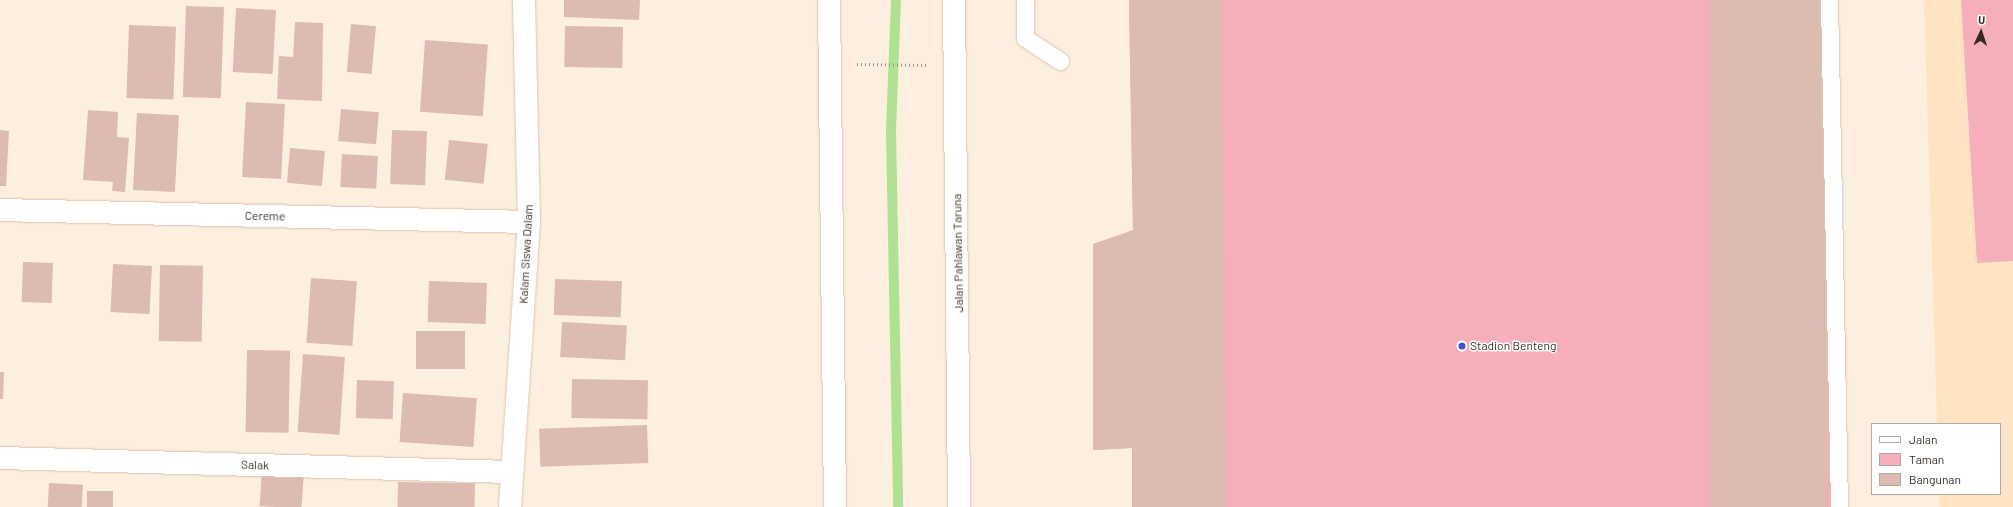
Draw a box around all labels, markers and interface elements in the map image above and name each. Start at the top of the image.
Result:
north arrow [1961,12,2001,52]
text: U [1978,13,1985,26]
street label: Jalan Pahlawan Taruna [950,193,966,313]
street label: Kalam Siswa Dalam [516,204,536,304]
street label: Cereme [245,208,285,224]
place label: Stadion Benteng [1470,339,1556,353]
marker: Stadion Benteng [1457,341,1467,351]
legend [1871,423,2001,495]
text: Jalan [1909,432,1937,446]
text: Taman [1909,452,1944,466]
street label: Salak [241,457,269,473]
text: Bangunan [1909,472,1961,486]

